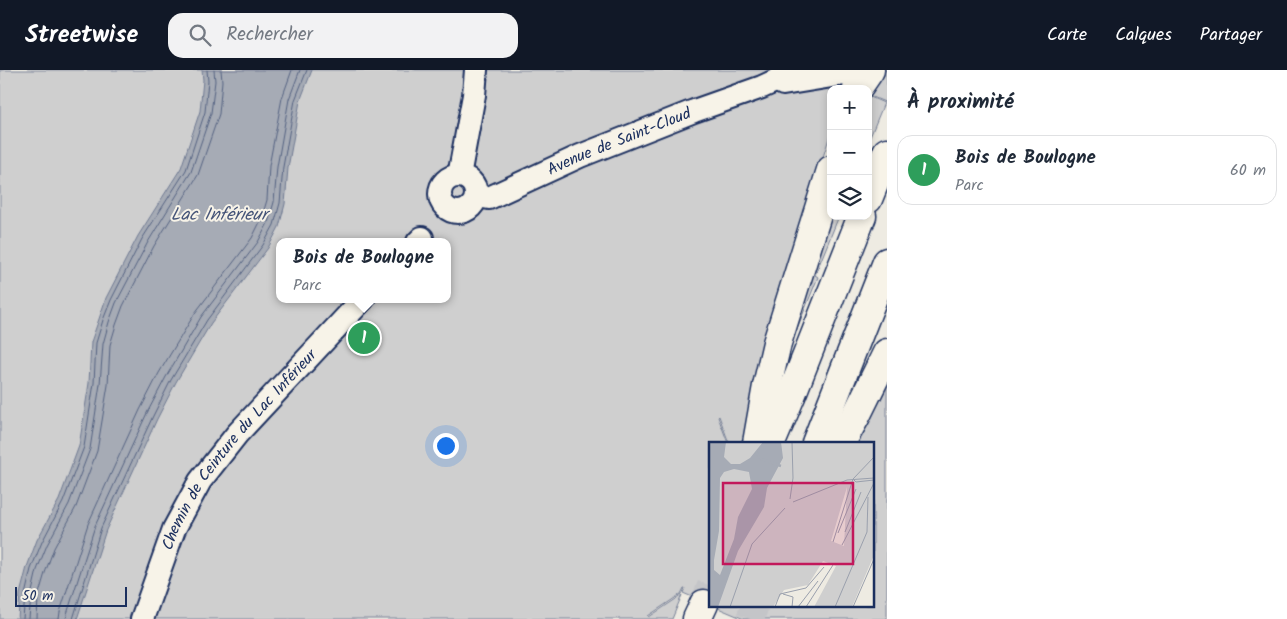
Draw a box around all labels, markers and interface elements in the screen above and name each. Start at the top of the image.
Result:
search box [168,13,518,58]
text: Streetwise [25,16,138,55]
text: Rechercher [226,20,313,50]
icon: search [186,21,214,49]
text: Carte [1047,21,1087,50]
text: Calques [1115,21,1172,50]
text: Partager [1200,21,1262,50]
map controls [827,85,872,220]
button: + [827,85,872,130]
text: À proximité [907,86,1014,119]
street label: Avenue de Saint-Cloud [543,101,696,182]
button: − [827,130,872,175]
text: Bois de Boulogne [955,143,1096,173]
text: 1 [922,158,926,183]
text: 60 m [1230,158,1266,183]
text: Parc [955,173,984,198]
button: layers [827,175,872,220]
water label: Lac Inférieur [171,201,271,230]
popup [276,238,451,303]
text: Bois de Boulogne [293,243,434,273]
text: Parc [293,273,322,298]
pin: 1 [348,319,380,357]
street label: Chemin de Ceinture du Lac Inférieur [155,342,324,554]
your location [433,433,459,459]
inset map [709,442,874,606]
scale bar [15,584,128,607]
text: 50 m [22,585,53,607]

